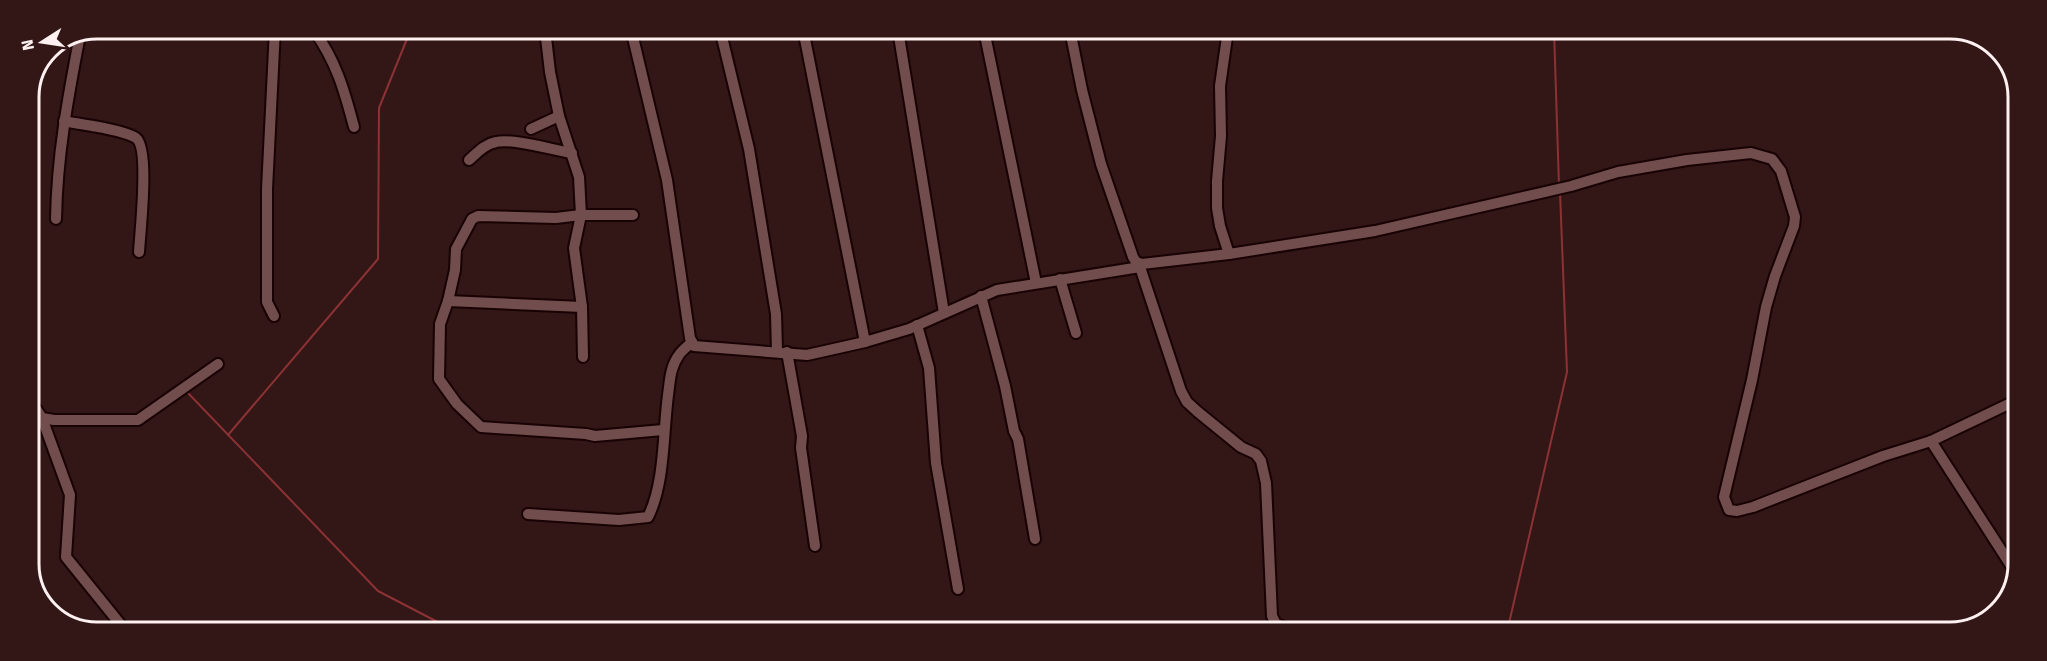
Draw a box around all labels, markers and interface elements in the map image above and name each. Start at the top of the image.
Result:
north arrow [12,12,72,72]
text: N [17,38,38,52]

